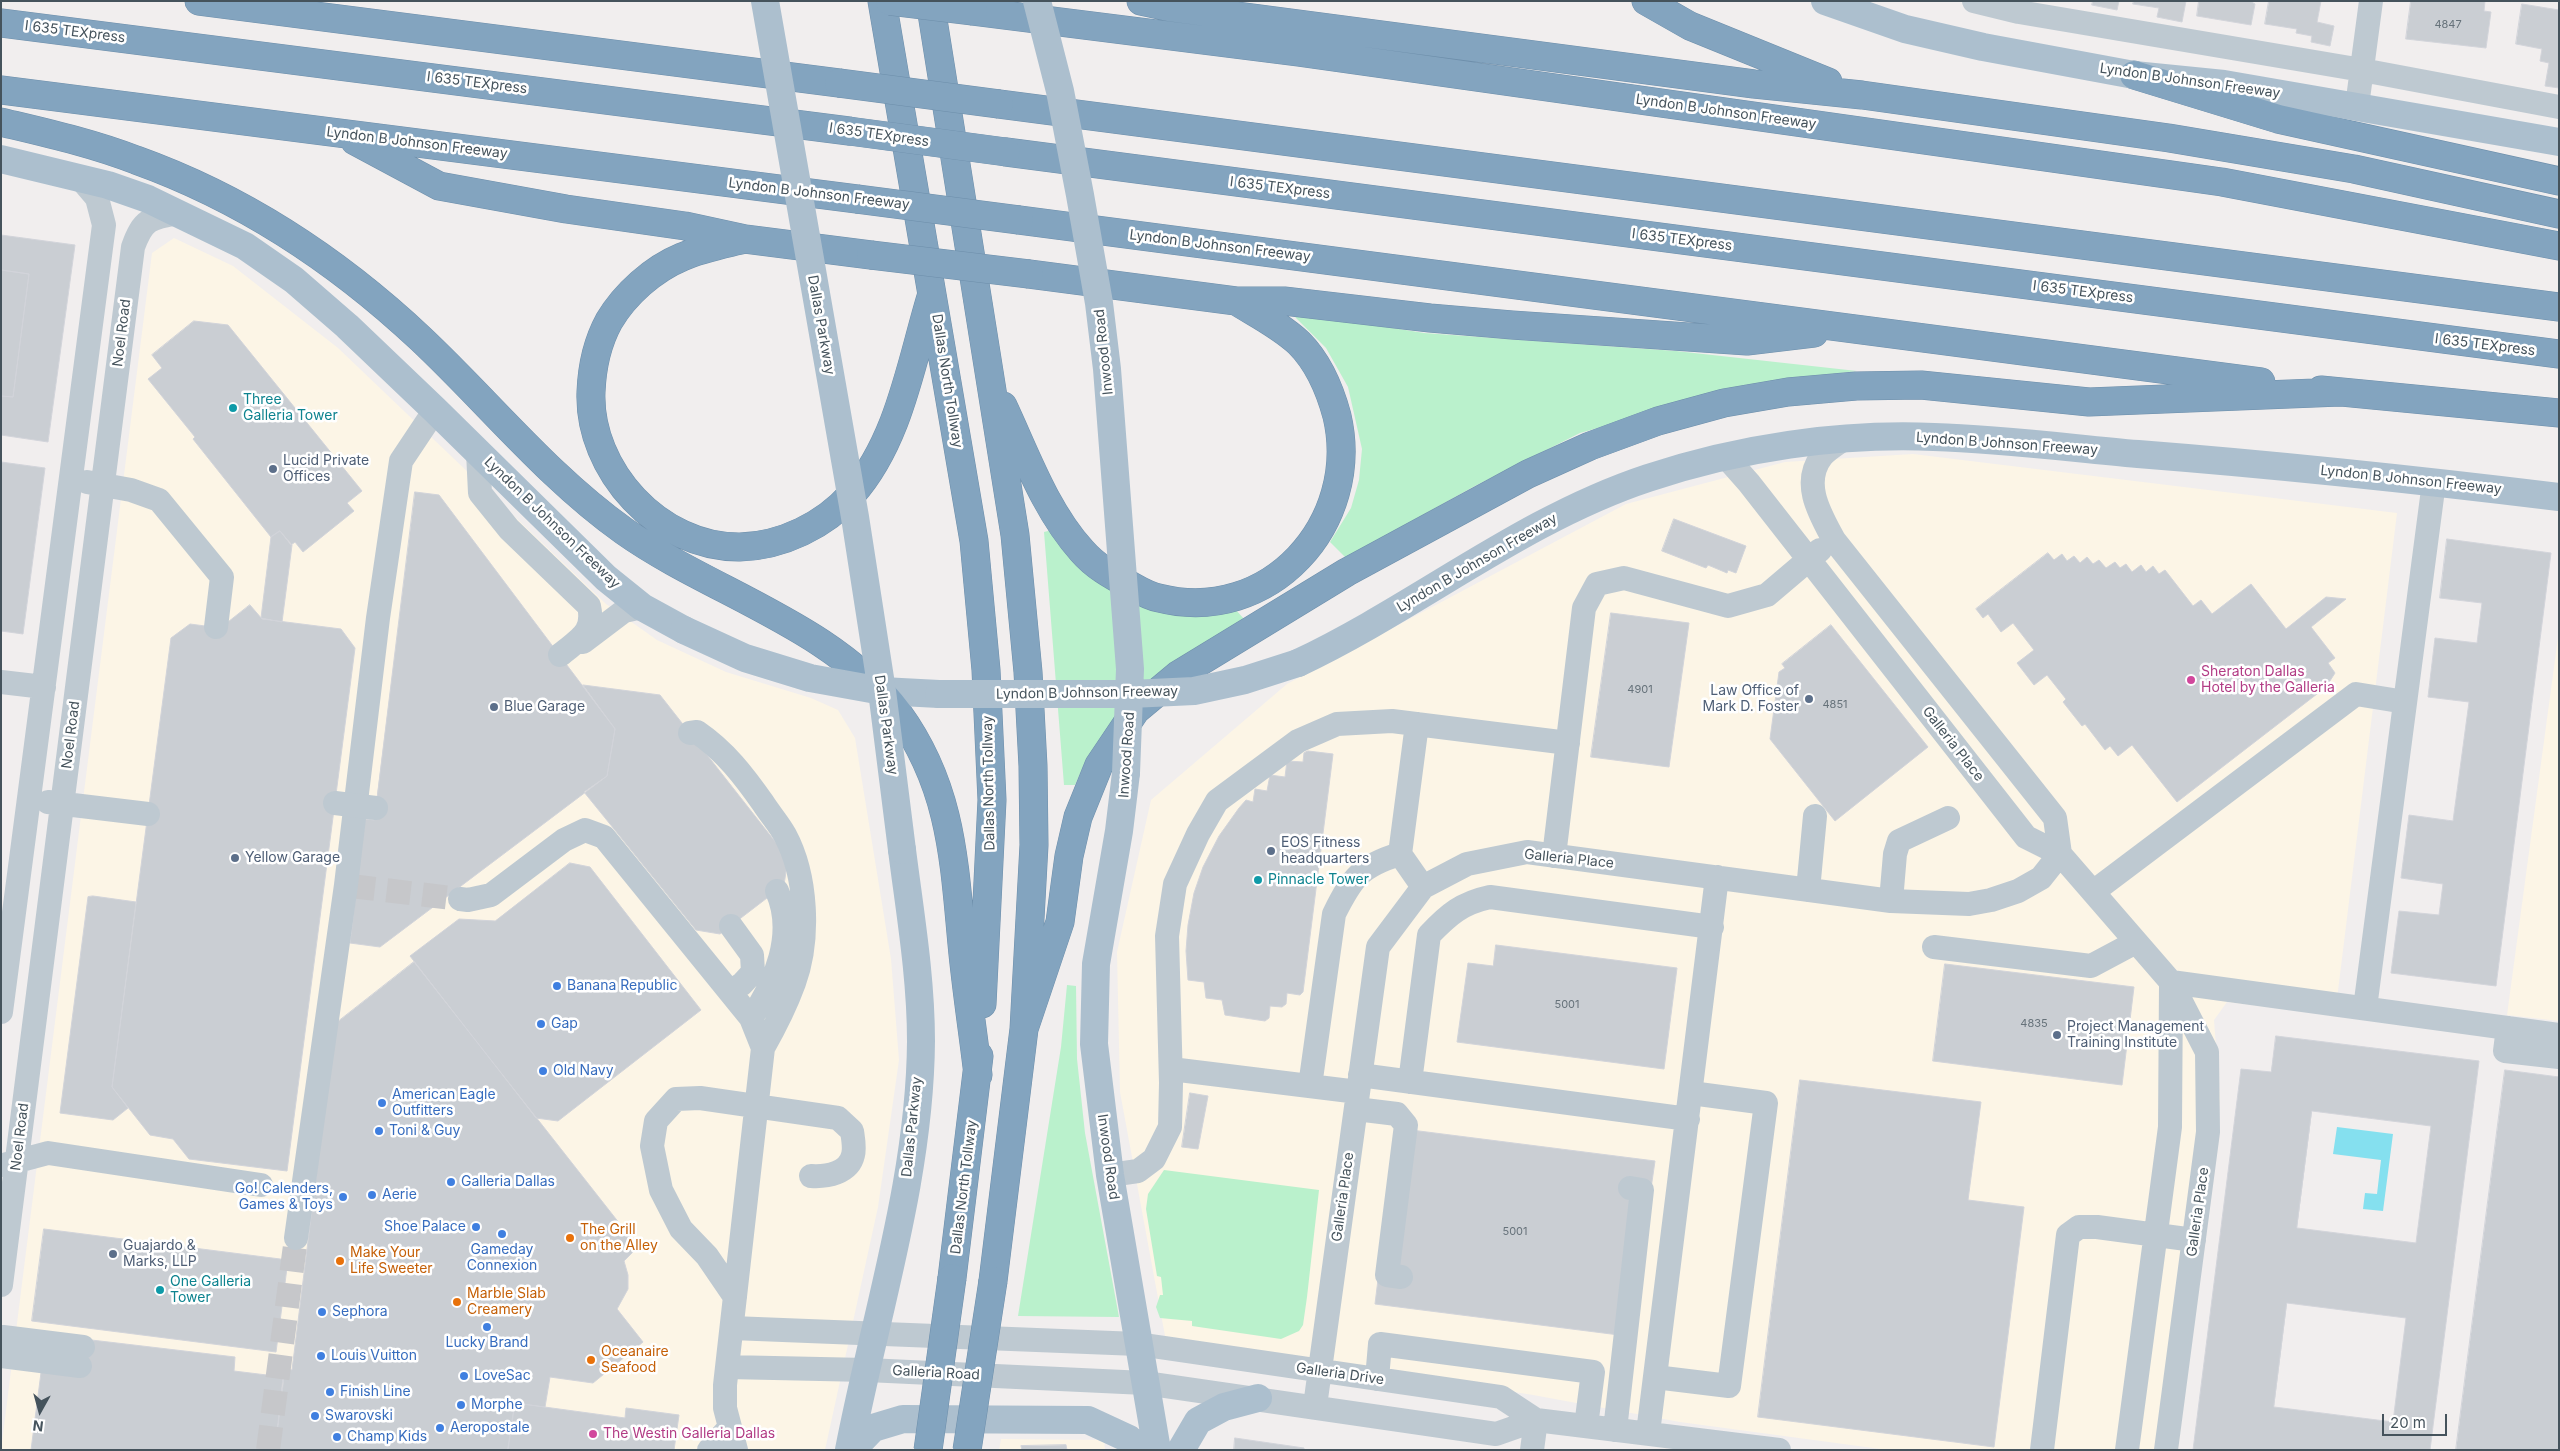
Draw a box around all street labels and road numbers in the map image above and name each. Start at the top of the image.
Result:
street label: I 635 TEXpress [24,18,126,46]
street label: Lyndon B Johnson Freeway [2099,60,2281,102]
street label: I 635 TEXpress [426,69,528,97]
street label: Lyndon B Johnson Freeway [1635,91,1817,133]
street label: I 635 TEXpress [828,120,930,150]
street label: Lyndon B Johnson Freeway [326,124,508,162]
street label: I 635 TEXpress [1229,174,1331,202]
street label: Lyndon B Johnson Freeway [728,175,910,213]
street label: I 635 TEXpress [1631,226,1733,254]
street label: Lyndon B Johnson Freeway [1129,227,1311,265]
street label: Dallas Parkway [804,274,838,376]
street label: I 635 TEXpress [2032,278,2134,306]
street label: Noel Road [110,298,134,368]
street label: Inwood Road [1091,308,1117,396]
street label: Dallas North Tollway [928,313,966,449]
street label: I 635 TEXpress [2434,331,2536,359]
street label: Lyndon B Johnson Freeway [1916,429,2098,459]
street label: Lyndon B Johnson Freeway [481,454,623,592]
street label: Lyndon B Johnson Freeway [2319,462,2503,498]
street label: Lyndon B Johnson Freeway [1394,510,1560,616]
street label: Dallas Parkway [871,674,901,776]
street label: Lyndon B Johnson Freeway [996,683,1178,703]
street label: Noel Road [59,700,83,770]
street label: Galleria Place [1919,703,1987,785]
street label: Inwood Road [1116,711,1138,799]
street label: Dallas North Tollway [979,715,999,851]
street label: Galleria Place [1523,846,1615,872]
street label: Dallas Parkway [898,1076,926,1178]
street label: Noel Road [8,1102,32,1172]
street label: Inwood Road [1094,1113,1122,1201]
street label: Dallas North Tollway [947,1119,981,1255]
street label: Galleria Place [1328,1151,1358,1243]
street label: Galleria Place [2183,1166,2213,1258]
street label: Galleria Drive [1295,1360,1385,1388]
street label: Galleria Road [892,1362,980,1384]

